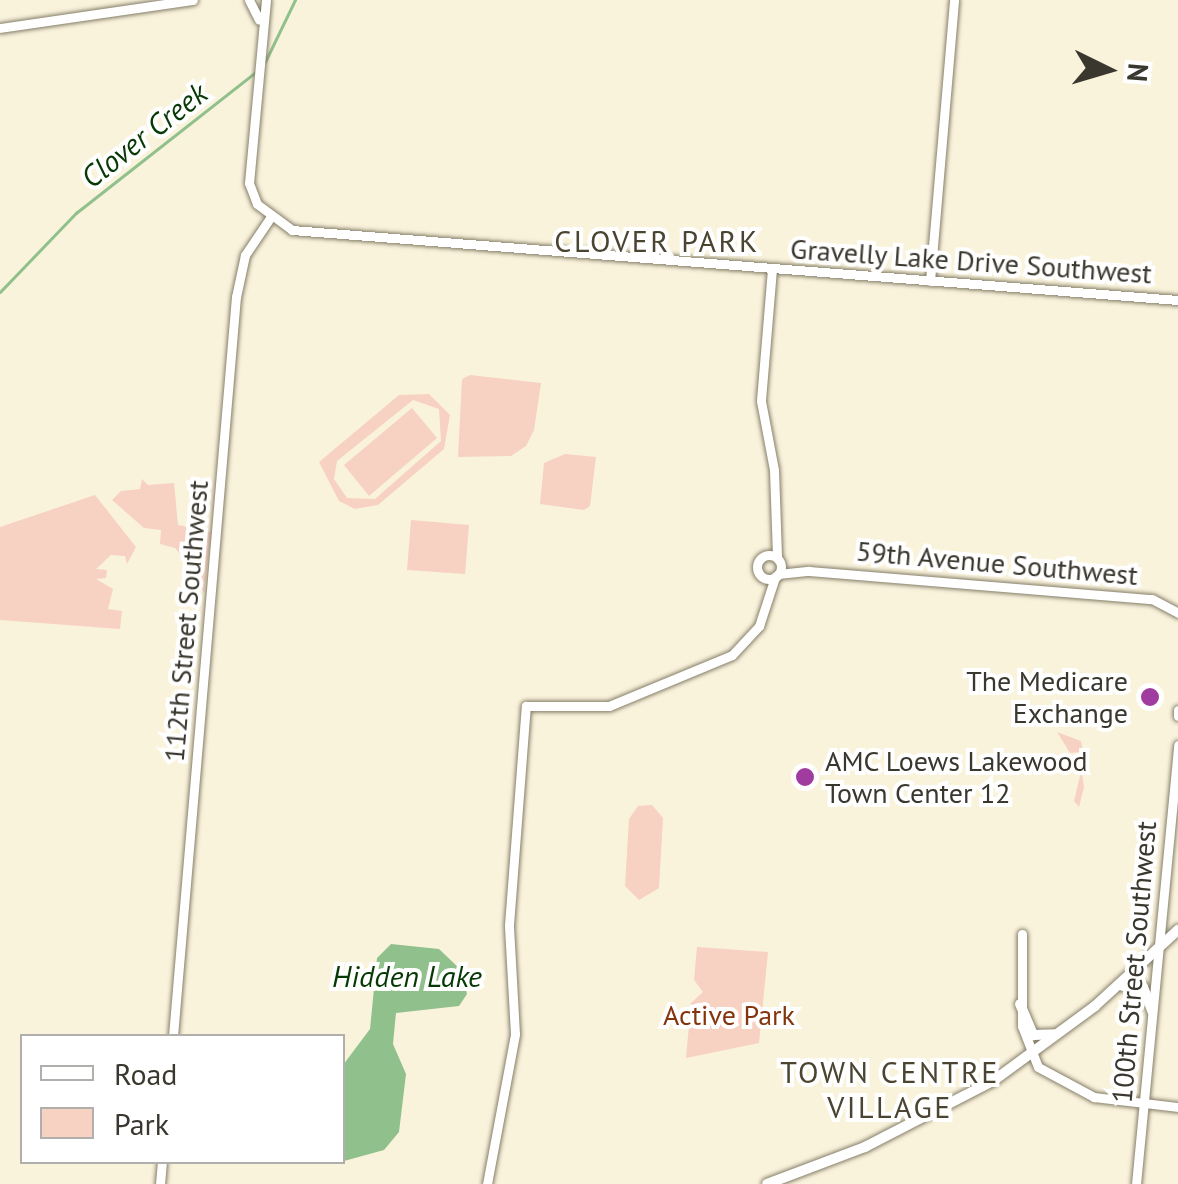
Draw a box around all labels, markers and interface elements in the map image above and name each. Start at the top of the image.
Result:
north arrow [1058,20,1158,120]
text: N [1119,62,1158,83]
water label: Clover Creek [74,75,214,195]
district label: CLOVER PARK [554,223,760,259]
street label: Gravelly Lake Drive Southwest [789,232,1153,290]
street label: 112th Street Southwest [157,479,215,763]
street label: 59th Avenue Southwest [854,534,1140,592]
place label: The Medicare Exchange [966,664,1128,730]
marker: The Medicare Exchange [1137,684,1163,710]
place label: AMC Loews Lakewood Town Center 12 [825,744,1089,810]
marker: AMC Loews Lakewood Town Center 12 [794,766,816,788]
street label: 100th Street Southwest [1105,820,1163,1104]
water label: Hidden Lake [332,958,482,994]
park label: Active Park [663,998,795,1032]
legend [20,1034,345,1164]
text: Road [114,1054,178,1093]
district label: TOWN CENTRE VILLAGE [780,1054,1000,1124]
text: Park [114,1104,169,1143]

